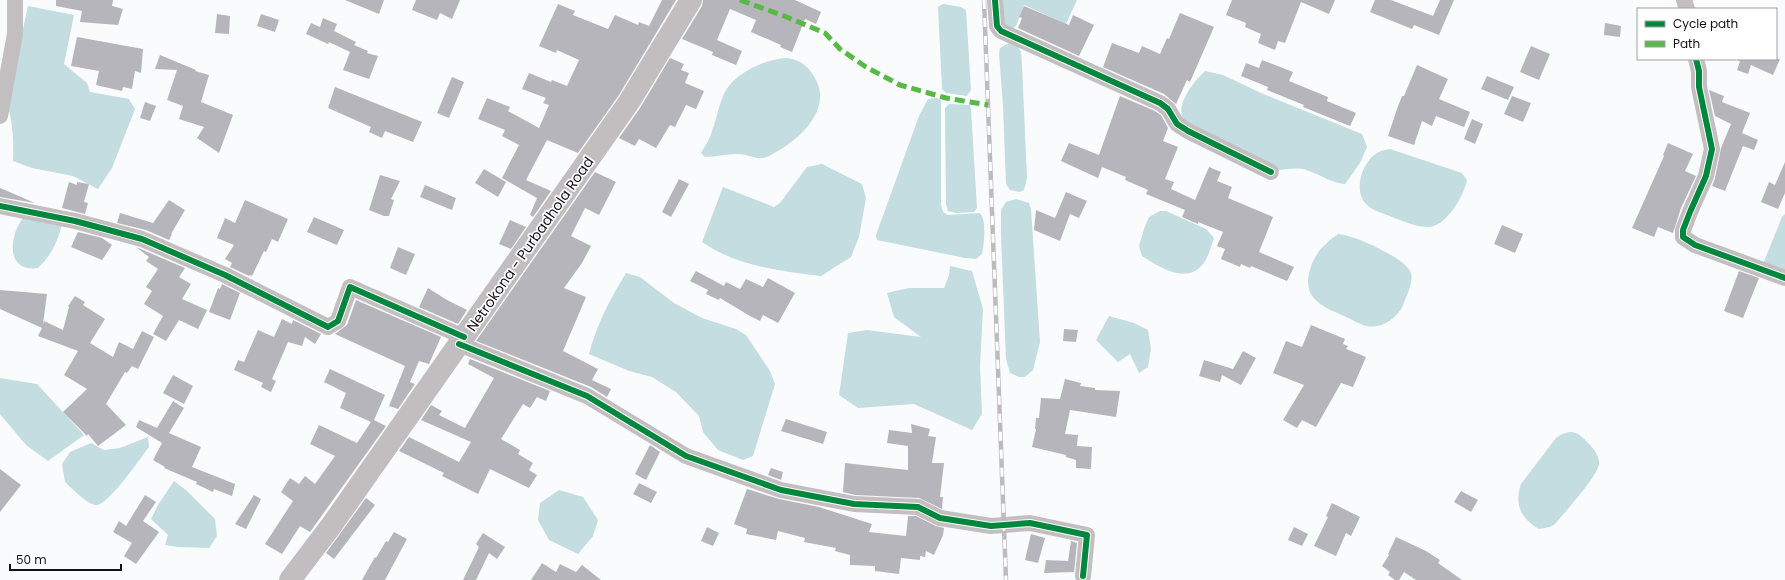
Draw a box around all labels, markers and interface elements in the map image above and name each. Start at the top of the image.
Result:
legend [1637,8,1777,60]
text: Cycle path [1673,15,1738,32]
text: Path [1673,35,1700,52]
street label: Netrokona - Purbadhola Road [462,153,598,335]
scale bar [10,546,121,572]
text: 50 m [16,551,47,568]

